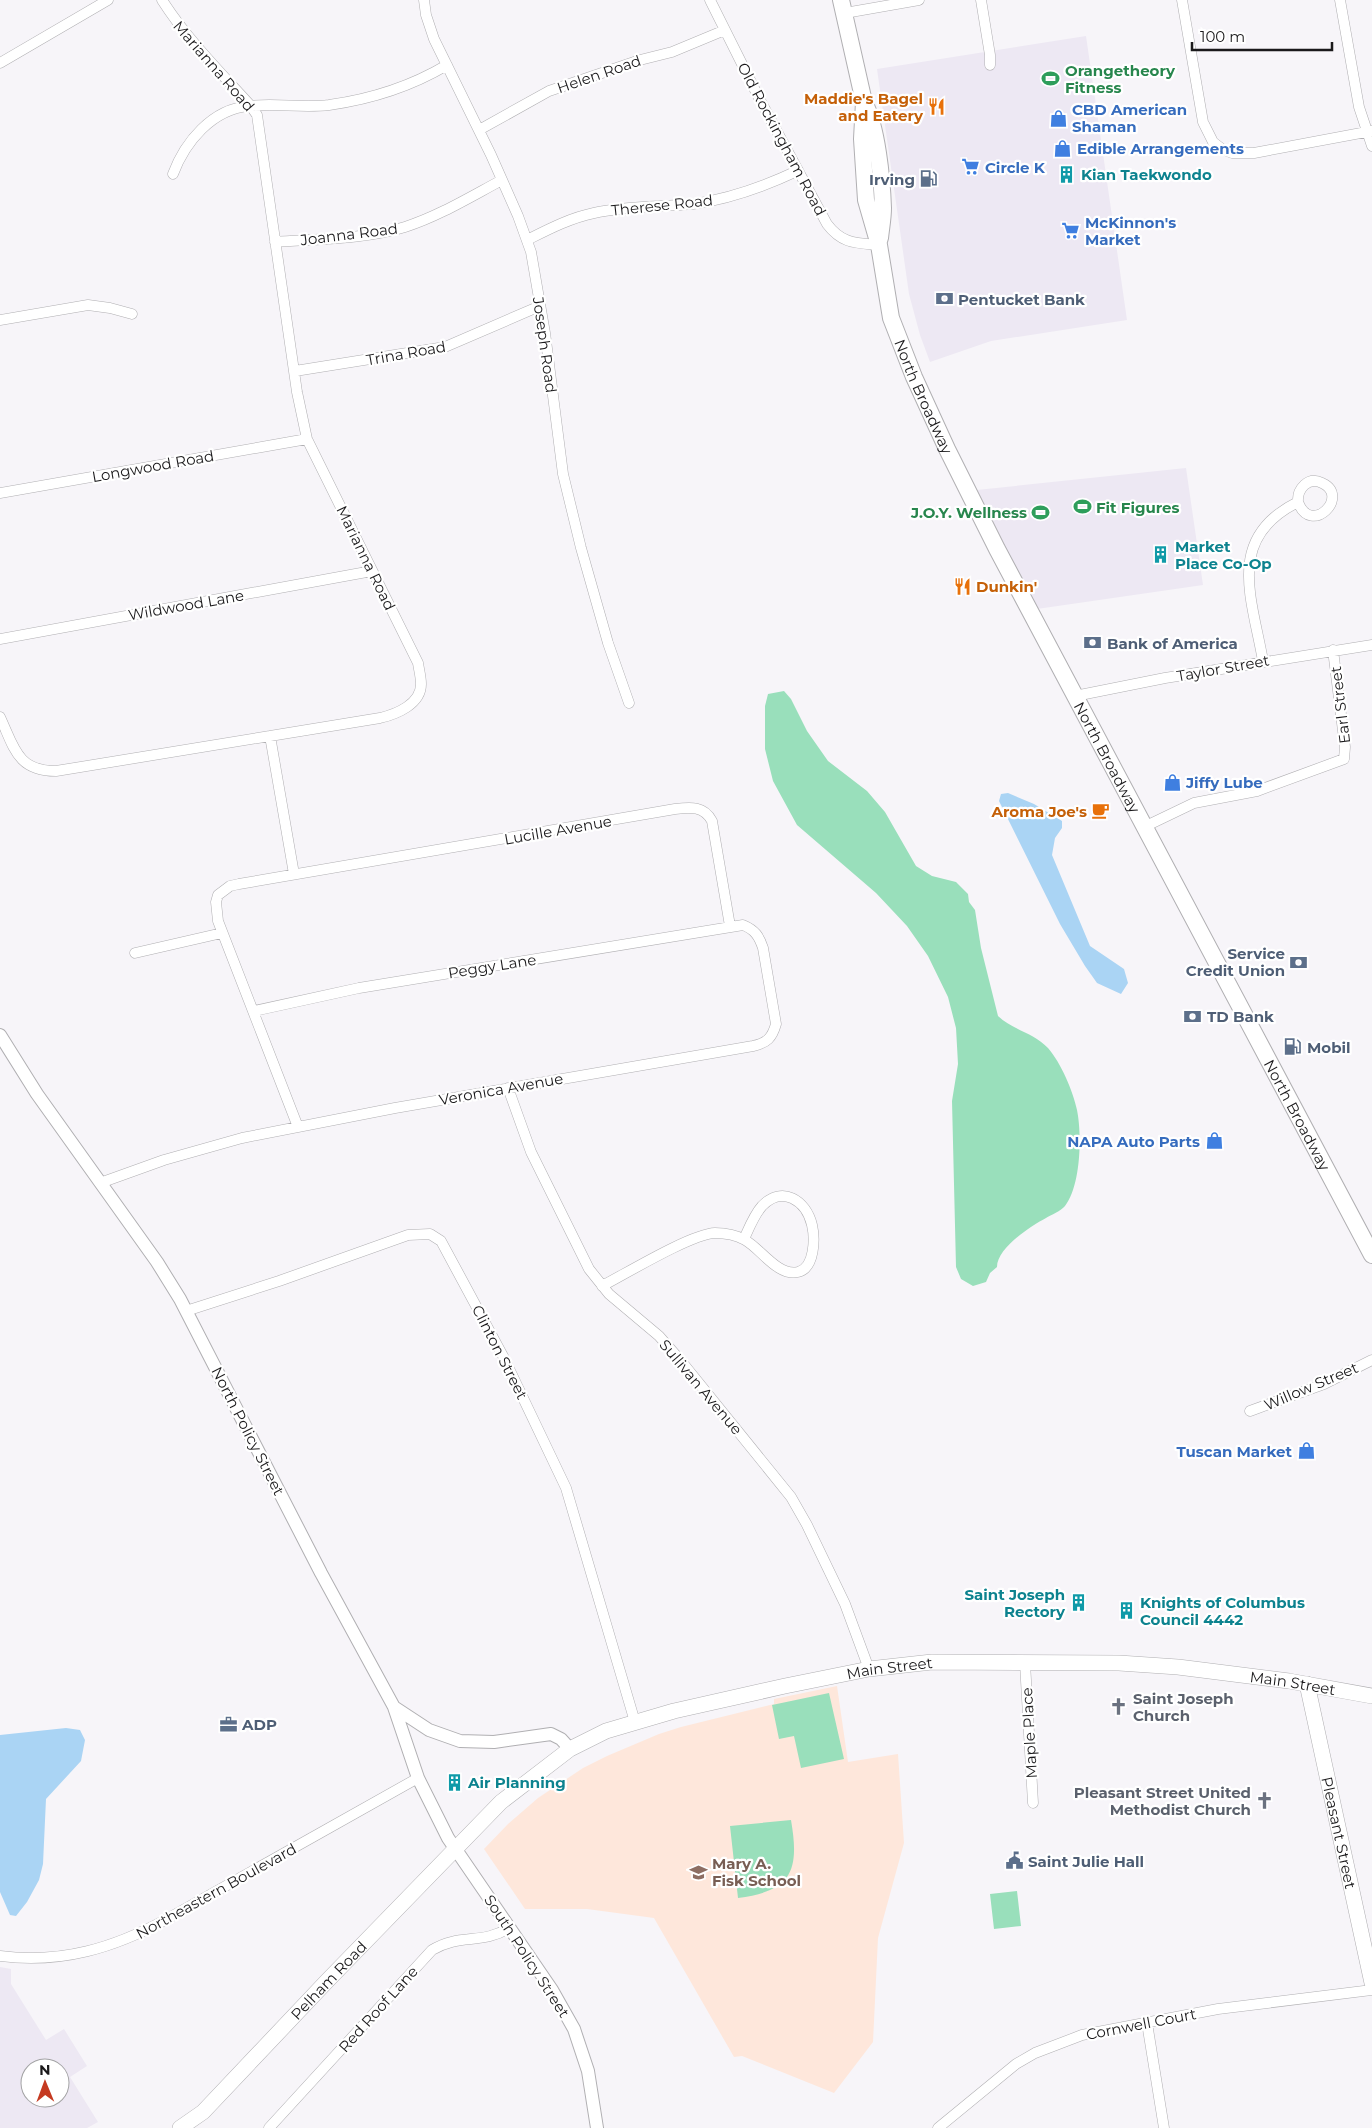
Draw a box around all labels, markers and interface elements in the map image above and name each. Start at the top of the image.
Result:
street label: Marianna Road [169,17,259,115]
scale bar [1192,20,1332,52]
text: 100 m [1200,27,1245,46]
street label: Helen Road [554,51,644,97]
street label: Old Rockingham Road [734,59,830,219]
place label: Orangetheory Fitness [1065,61,1176,97]
sports icon: Orangetheory Fitness [1041,69,1061,89]
place label: Maddie's Bagel and Eatery [804,89,924,125]
restaurant icon: Maddie's Bagel and Eatery [927,97,947,117]
place label: CBD American Shaman [1072,100,1187,136]
shop icon: CBD American Shaman [1048,108,1068,128]
shop icon: Edible Arrangements [1053,138,1073,158]
place label: Edible Arrangements [1077,139,1244,158]
supermarket icon: Circle K [961,157,981,177]
place label: Circle K [985,158,1046,177]
building icon: Kian Taekwondo [1057,164,1077,184]
place label: Kian Taekwondo [1081,165,1212,184]
fuel station icon: Irving [919,169,939,189]
place label: Irving [869,170,915,189]
street label: Therese Road [610,190,714,220]
place label: McKinnon's Market [1085,213,1176,249]
street label: Joanna Road [298,219,399,250]
supermarket icon: McKinnon's Market [1061,221,1081,241]
bank icon: Pentucket Bank [934,289,954,309]
place label: Pentucket Bank [958,290,1085,309]
street label: Joseph Road [529,295,561,394]
street label: North Broadway [891,336,958,457]
street label: Trina Road [365,337,447,369]
street label: Longwood Road [90,446,216,486]
sports icon: Fit Figures [1072,497,1092,517]
place label: Fit Figures [1096,498,1180,517]
street label: Marianna Road [332,502,400,614]
sports icon: J.O.Y. Wellness [1031,502,1051,522]
place label: J.O.Y. Wellness [910,503,1027,522]
place label: Market Place Co-Op [1175,537,1272,573]
building icon: Market Place Co-Op [1151,545,1171,565]
restaurant icon: Dunkin' [952,576,972,596]
place label: Dunkin' [976,577,1037,596]
street label: Wildwood Lane [127,585,245,625]
bank icon: Bank of America [1083,633,1103,653]
place label: Bank of America [1107,634,1238,653]
street label: Taylor Street [1175,651,1271,685]
street label: Earl Street [1326,665,1354,745]
street label: North Broadway [1070,698,1145,817]
shop icon: Jiffy Lube [1162,772,1182,792]
place label: Jiffy Lube [1185,773,1263,792]
cafe icon: Aroma Joe's [1091,801,1111,821]
place label: Aroma Joe's [991,802,1087,821]
street label: Lucille Avenue [503,811,613,849]
place label: Service Credit Union [1186,944,1285,980]
street label: Peggy Lane [447,950,537,982]
bank icon: Service Credit Union [1289,952,1309,972]
bank icon: TD Bank [1183,1006,1203,1026]
place label: TD Bank [1207,1007,1274,1026]
fuel station icon: Mobil [1283,1037,1303,1057]
place label: Mobil [1307,1038,1351,1057]
street label: North Broadway [1260,1056,1335,1174]
street label: Veronica Avenue [437,1069,565,1109]
shop icon: NAPA Auto Parts [1204,1131,1224,1151]
place label: NAPA Auto Parts [1067,1132,1200,1151]
street label: Clinton Street [468,1302,532,1402]
street label: Sullivan Avenue [656,1335,746,1439]
street label: Willow Street [1261,1358,1361,1414]
street label: North Policy Street [207,1363,289,1499]
shop icon: Tuscan Market [1296,1441,1316,1461]
place label: Tuscan Market [1176,1442,1292,1461]
place label: Saint Joseph Rectory [964,1585,1066,1621]
building icon: Saint Joseph Rectory [1069,1593,1089,1613]
place label: Knights of Columbus Council 4442 [1140,1593,1305,1629]
building icon: Knights of Columbus Council 4442 [1116,1601,1136,1621]
street label: Main Street [845,1653,933,1683]
street label: Main Street [1249,1667,1337,1699]
street label: Maple Place [1017,1687,1041,1779]
place label: Saint Joseph Church [1133,1689,1234,1725]
church icon: Saint Joseph Church [1109,1697,1129,1717]
office icon: ADP [218,1714,238,1734]
place label: ADP [241,1715,277,1734]
building icon: Air Planning [444,1772,464,1792]
place label: Air Planning [467,1773,566,1792]
street label: Pleasant Street [1318,1775,1361,1890]
place label: Pleasant Street United Methodist Church [1074,1783,1251,1819]
church icon: Pleasant Street United Methodist Church [1255,1791,1275,1811]
street label: Northeastern Boulevard [133,1839,299,1943]
public building icon: Saint Julie Hall [1004,1851,1024,1871]
place label: Saint Julie Hall [1028,1852,1144,1871]
place label: Mary A. Fisk School [712,1854,801,1890]
school or university icon: Mary A. Fisk School [688,1862,708,1882]
street label: South Policy Street [480,1891,574,2021]
street label: Pelham Road [286,1937,370,2023]
street label: Red Roof Lane [334,1962,422,2056]
street label: Cornwell Court [1084,2004,1198,2044]
north arrow [20,2058,70,2108]
text: N [39,2061,51,2079]

